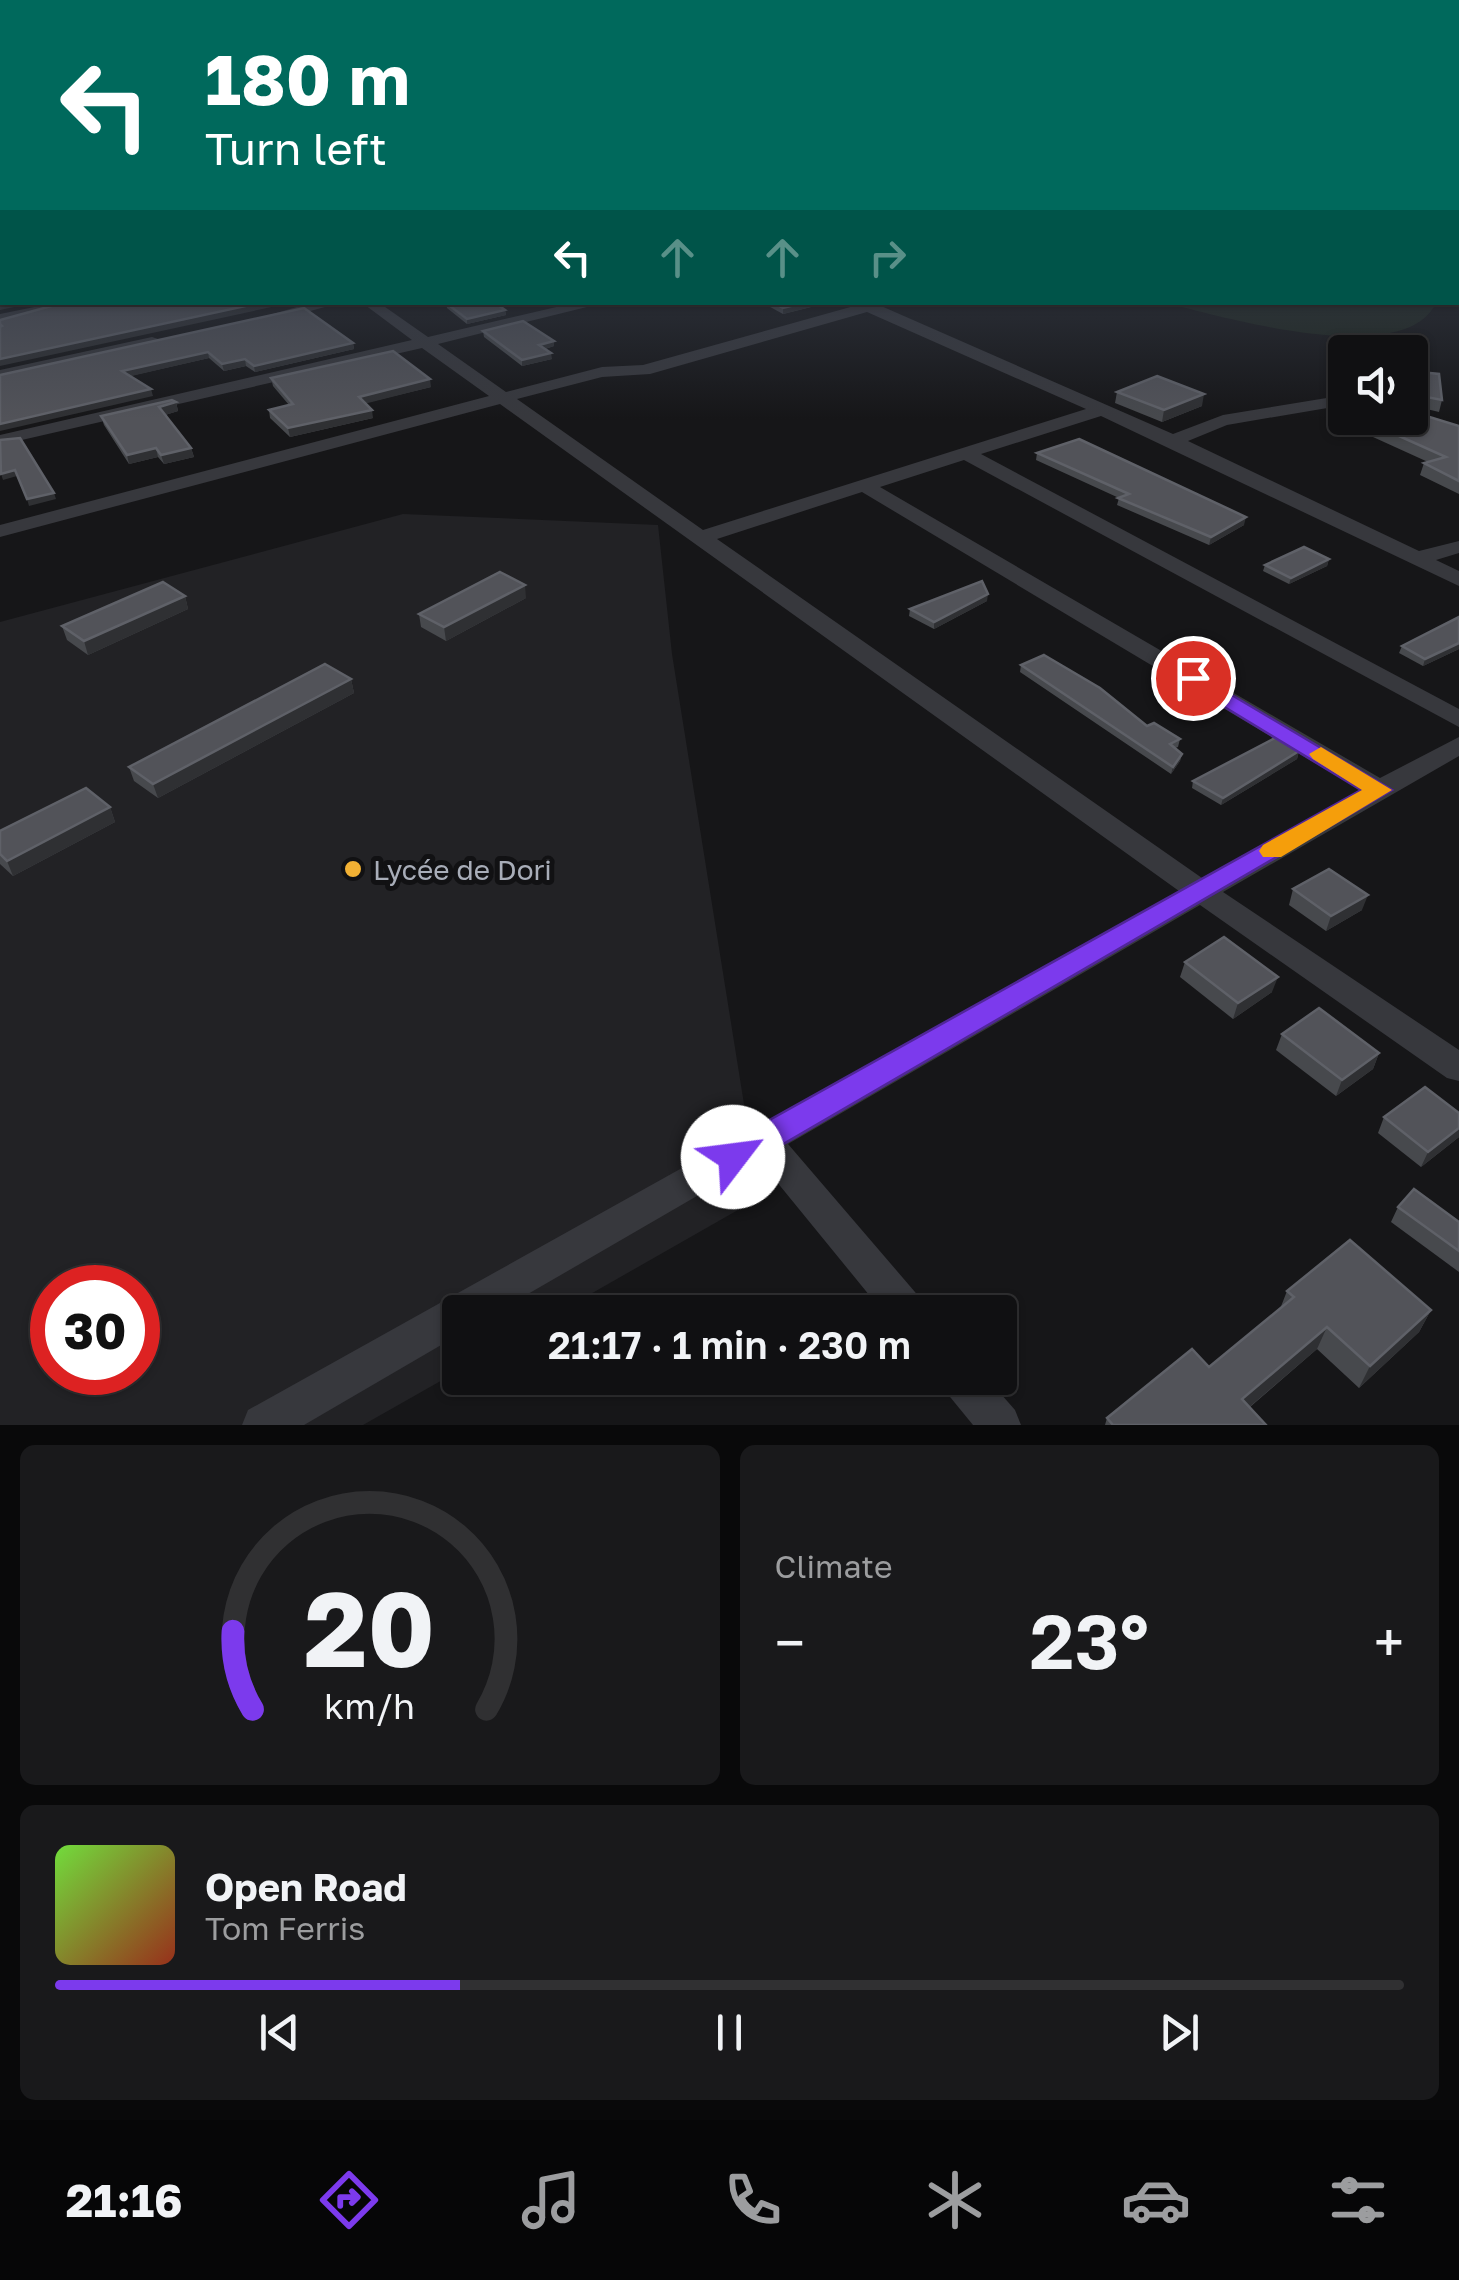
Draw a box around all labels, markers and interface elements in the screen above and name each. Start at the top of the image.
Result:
text: 180 m [205,36,410,120]
icon: left [40,40,170,170]
text: Turn left [205,121,387,175]
icon: left [545,230,600,285]
icon: ahead [650,230,705,285]
icon: ahead [755,230,810,285]
icon: right [860,230,915,285]
map controls [1328,335,1428,435]
button: sound [1328,335,1428,435]
pin [1151,636,1236,721]
icon: arrive [1166,651,1221,706]
place label: Lycée de Dori [373,853,552,886]
marker: Lycée de Dori [342,858,364,880]
position arrow [681,1105,785,1209]
speed limit sign: 30 [30,1265,160,1395]
text: 21:17 · 1 min · 230 m [548,1322,911,1367]
text: Climate [775,1547,893,1585]
text: 20 [304,1565,435,1690]
text: 23° [1030,1595,1149,1686]
text: − [775,1609,805,1675]
text: + [1374,1609,1404,1675]
text: km/h [324,1684,415,1727]
text: Open Road [205,1864,407,1909]
text: Tom Ferris [205,1909,365,1947]
icon: previous [252,2005,307,2060]
icon: pause [702,2005,757,2060]
icon: next [1152,2005,1207,2060]
icon: directions [314,2165,384,2235]
icon: music [516,2165,586,2235]
icon: phone [718,2165,788,2235]
icon: climate [920,2165,990,2235]
icon: car [1121,2165,1191,2235]
icon: filters [1323,2165,1393,2235]
text: 21:16 [66,2173,183,2227]

